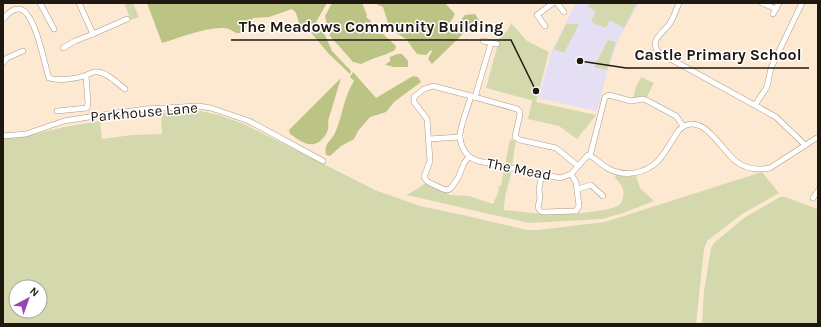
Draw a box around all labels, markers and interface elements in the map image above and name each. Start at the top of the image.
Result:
callout: The Meadows Community Building [231,12,511,40]
text: The Meadows Community Building [239,17,503,36]
callout: Castle Primary School [626,40,809,68]
text: Castle Primary School [634,45,802,64]
street label: Parkhouse Lane [89,98,199,126]
street label: The Mead [485,154,553,184]
north arrow [8,279,48,319]
text: N [27,284,41,299]

